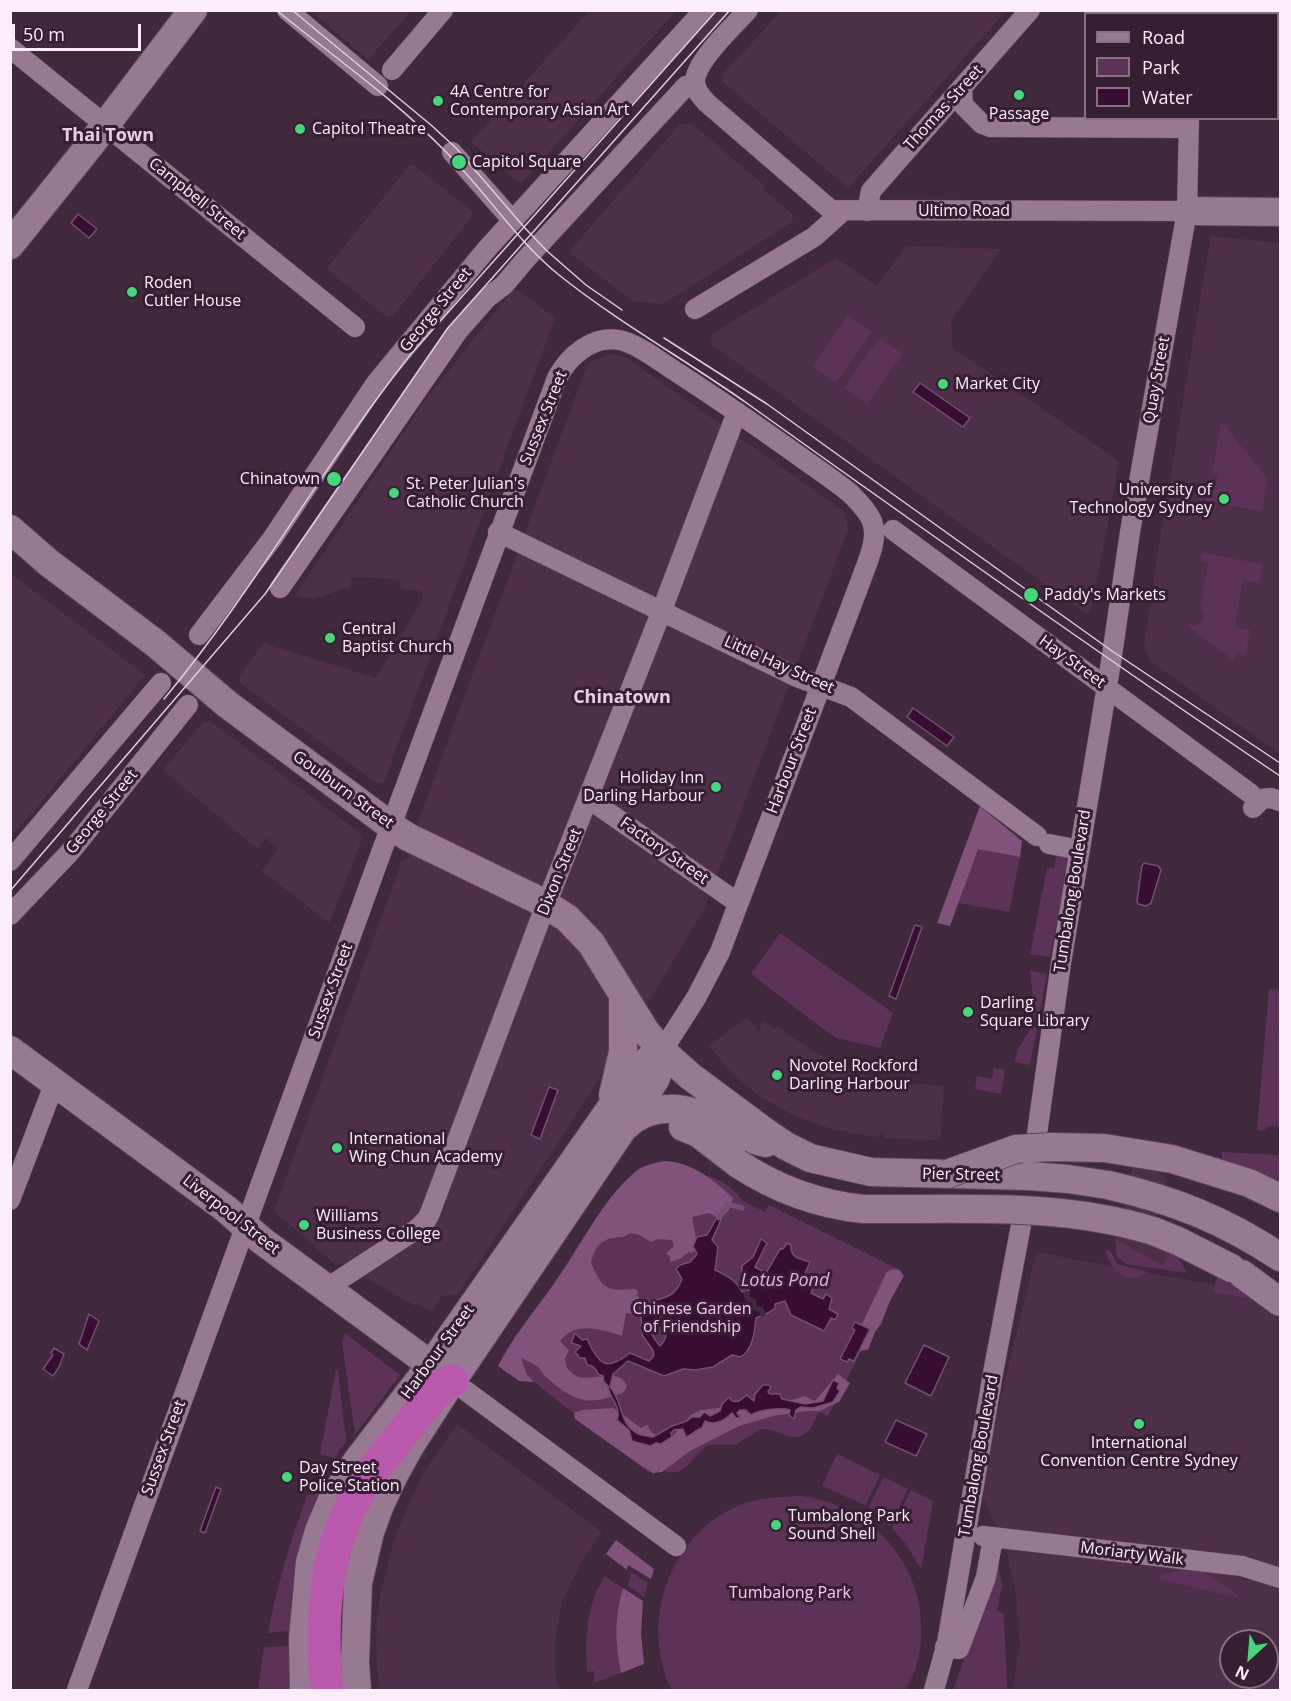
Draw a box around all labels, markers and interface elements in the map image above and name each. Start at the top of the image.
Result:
scale bar [15,12,144,50]
legend [1084,12,1279,120]
text: 50 m [23,22,65,46]
text: Road [1142,25,1185,49]
text: Park [1142,55,1180,79]
street label: Thomas Street [901,61,987,155]
place label: 4A Centre for Contemporary Asian Art [450,82,630,120]
text: Water [1142,85,1193,109]
marker: Passage [1012,88,1026,102]
marker: 4A Centre for Contemporary Asian Art [431,94,445,108]
place label: Passage [989,104,1049,124]
place label: Capitol Theatre [312,119,426,139]
marker: Capitol Theatre [293,122,307,136]
district label: Thai Town [62,125,154,147]
place label: Capitol Square [472,152,581,172]
marker: Capitol Square [450,153,468,171]
street label: Campbell Street [145,154,249,244]
street label: Ultimo Road [918,201,1010,221]
street label: George Street [396,264,476,356]
place label: Roden Cutler House [144,273,241,311]
marker: Roden Cutler House [125,285,139,299]
street label: Quay Street [1140,335,1174,425]
street label: Sussex Street [516,368,572,468]
place label: Market City [955,374,1040,394]
marker: Market City [936,377,950,391]
place label: Chinatown [240,469,320,489]
marker: Chinatown [325,470,343,488]
place label: St. Peter Julian's Catholic Church [406,474,525,512]
place label: University of Technology Sydney [1069,480,1212,518]
marker: St. Peter Julian's Catholic Church [387,486,401,500]
marker: University of Technology Sydney [1217,492,1231,506]
place label: Paddy's Markets [1044,585,1166,605]
marker: Paddy's Markets [1022,586,1040,604]
place label: Central Baptist Church [342,619,452,657]
marker: Central Baptist Church [323,631,337,645]
street label: Hay Street [1035,631,1109,693]
street label: Little Hay Street [721,632,837,698]
district label: Chinatown [573,687,671,709]
street label: Harbour Street [763,705,821,817]
street label: Goulburn Street [289,747,397,833]
street label: George Street [62,766,142,858]
place label: Holiday Inn Darling Harbour [583,768,704,806]
marker: Holiday Inn Darling Harbour [709,780,723,794]
street label: Tumbalong Boulevard [1051,808,1095,974]
street label: Factory Street [616,813,712,889]
street label: Dixon Street [534,826,586,918]
street label: Sussex Street [305,941,357,1041]
place label: Darling Square Library [980,993,1089,1031]
marker: Darling Square Library [961,1005,975,1019]
place label: Novotel Rockford Darling Harbour [789,1056,918,1094]
marker: Novotel Rockford Darling Harbour [770,1068,784,1082]
place label: International Wing Chun Academy [349,1129,502,1167]
marker: International Wing Chun Academy [330,1141,344,1155]
street label: Pier Street [922,1165,1000,1185]
street label: Liverpool Street [179,1171,283,1259]
place label: Williams Business College [316,1206,440,1244]
marker: Williams Business College [297,1218,311,1232]
water label: Lotus Pond [741,1270,829,1292]
park label: Chinese Garden of Friendship [632,1299,752,1337]
street label: Harbour Street [397,1301,479,1403]
street label: Tumbalong Boulevard [955,1373,1003,1539]
street label: Sussex Street [138,1398,190,1498]
marker: International Convention Centre Sydney [1132,1417,1146,1431]
place label: International Convention Centre Sydney [1040,1433,1238,1471]
place label: Day Street Police Station [299,1458,400,1496]
marker: Day Street Police Station [280,1470,294,1484]
place label: Tumbalong Park Sound Shell [788,1506,910,1544]
marker: Tumbalong Park Sound Shell [769,1518,783,1532]
street label: Moriarty Walk [1079,1538,1185,1570]
park label: Tumbalong Park [729,1583,851,1603]
north arrow [1219,1629,1279,1689]
text: N [1231,1661,1253,1686]

